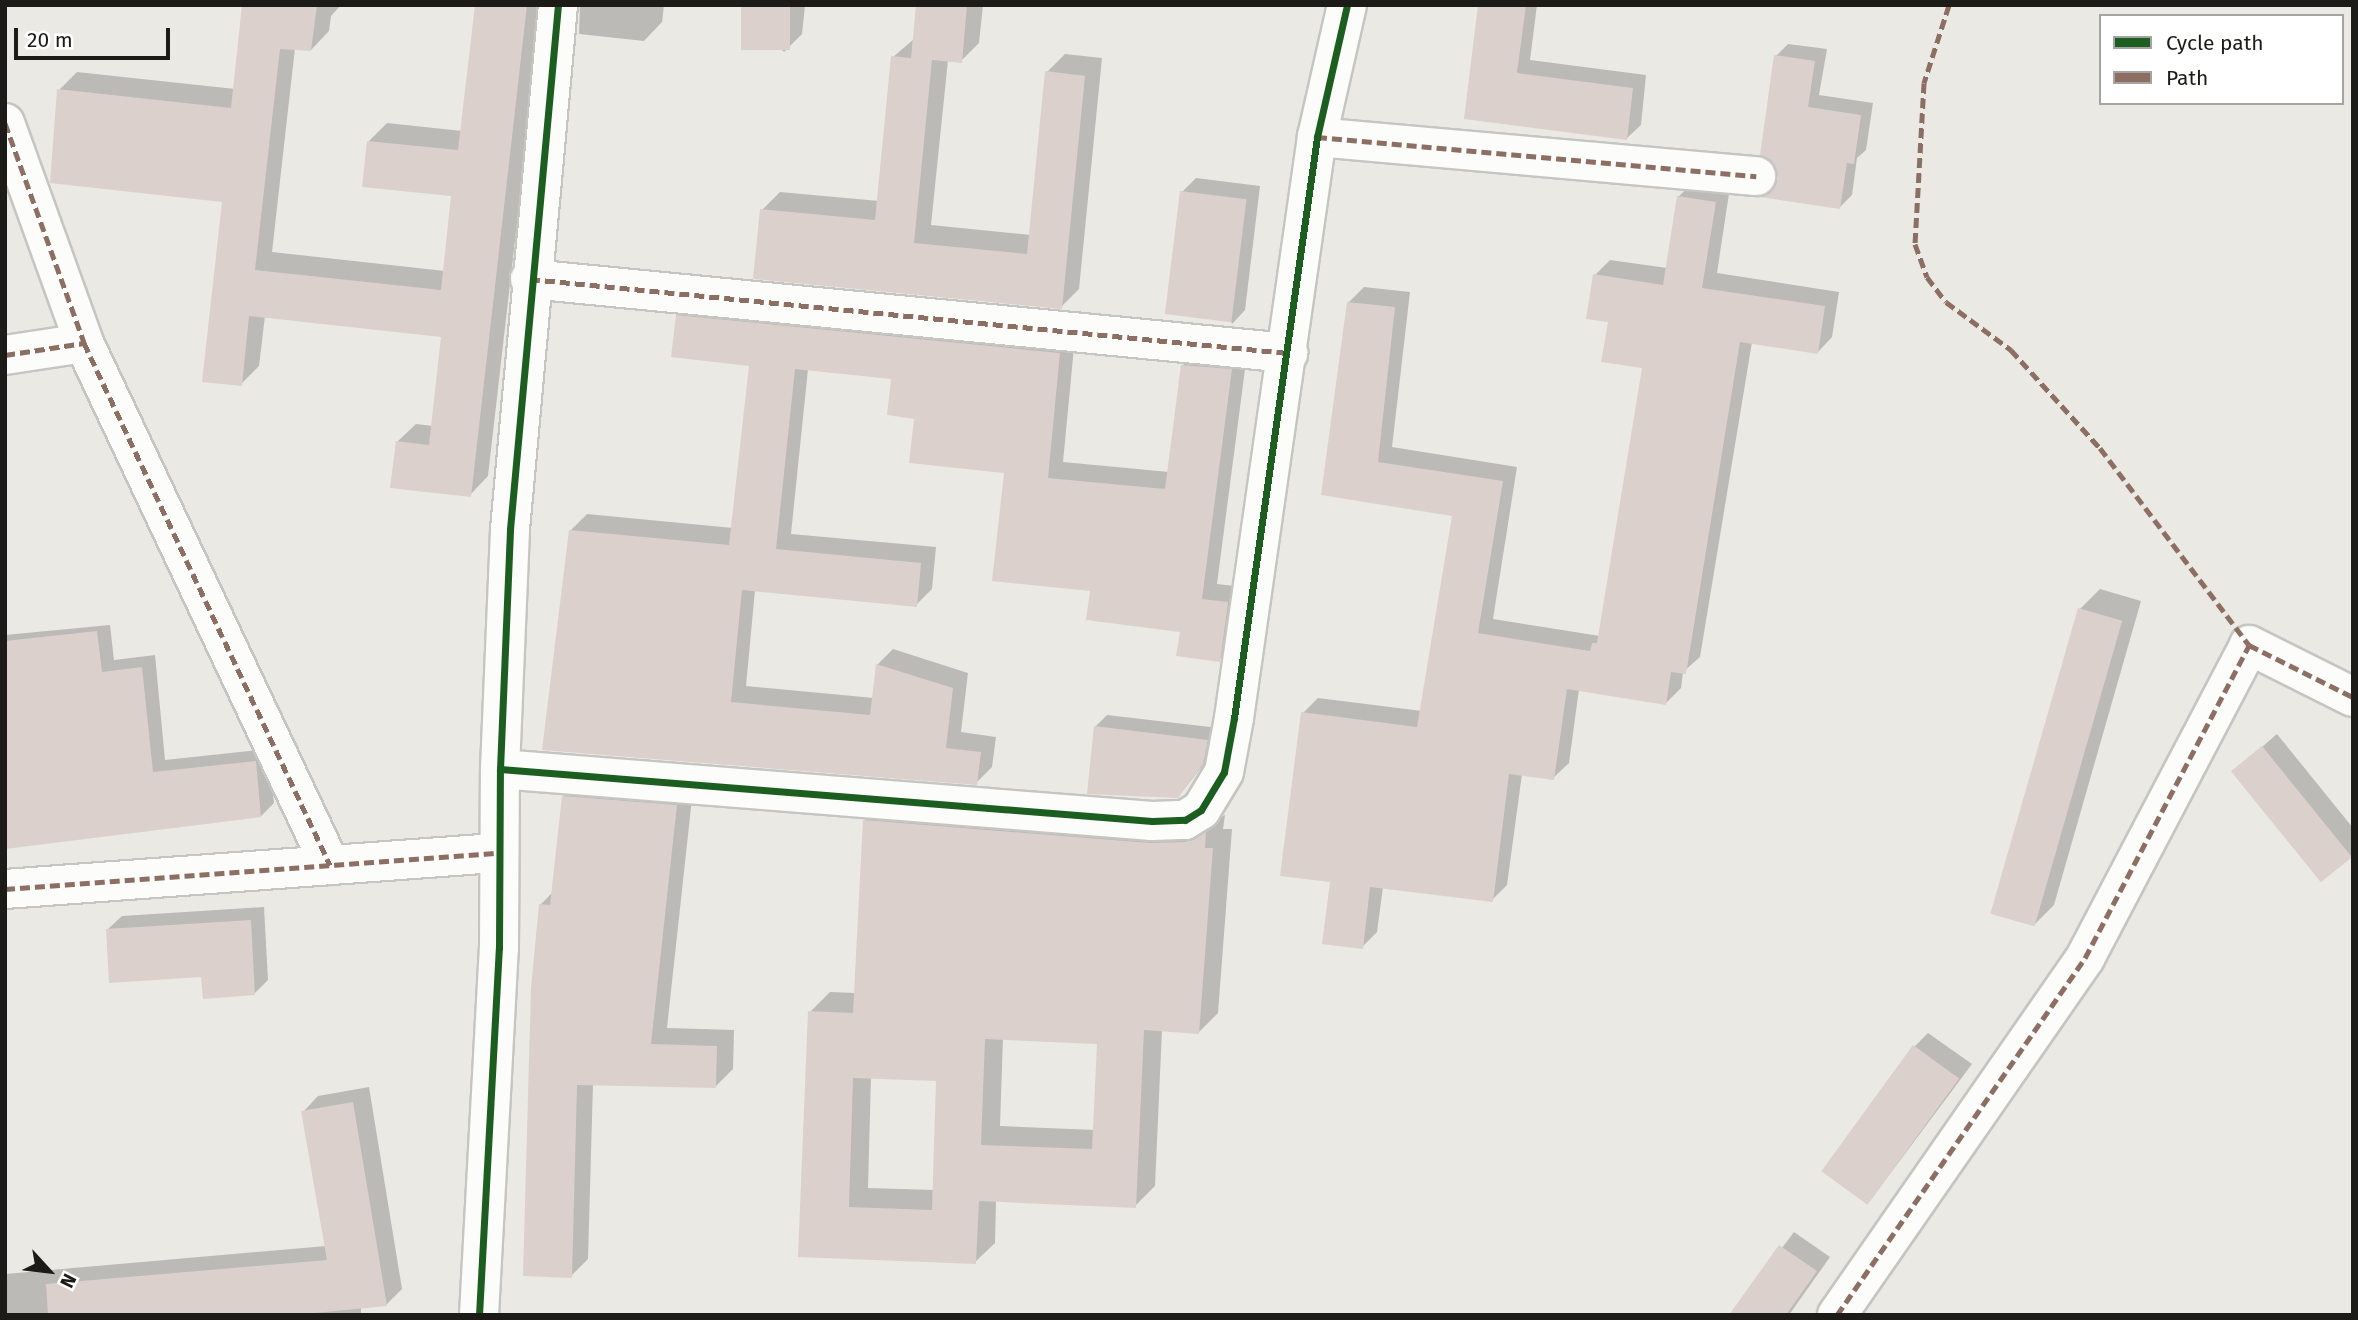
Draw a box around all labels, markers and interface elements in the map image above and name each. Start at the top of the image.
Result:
scale bar [18,14,173,58]
legend [2099,14,2344,105]
text: 20 m [27,27,73,53]
text: Cycle path [2166,30,2264,56]
text: Path [2166,65,2208,91]
north arrow [14,1236,84,1306]
text: N [55,1270,81,1292]

